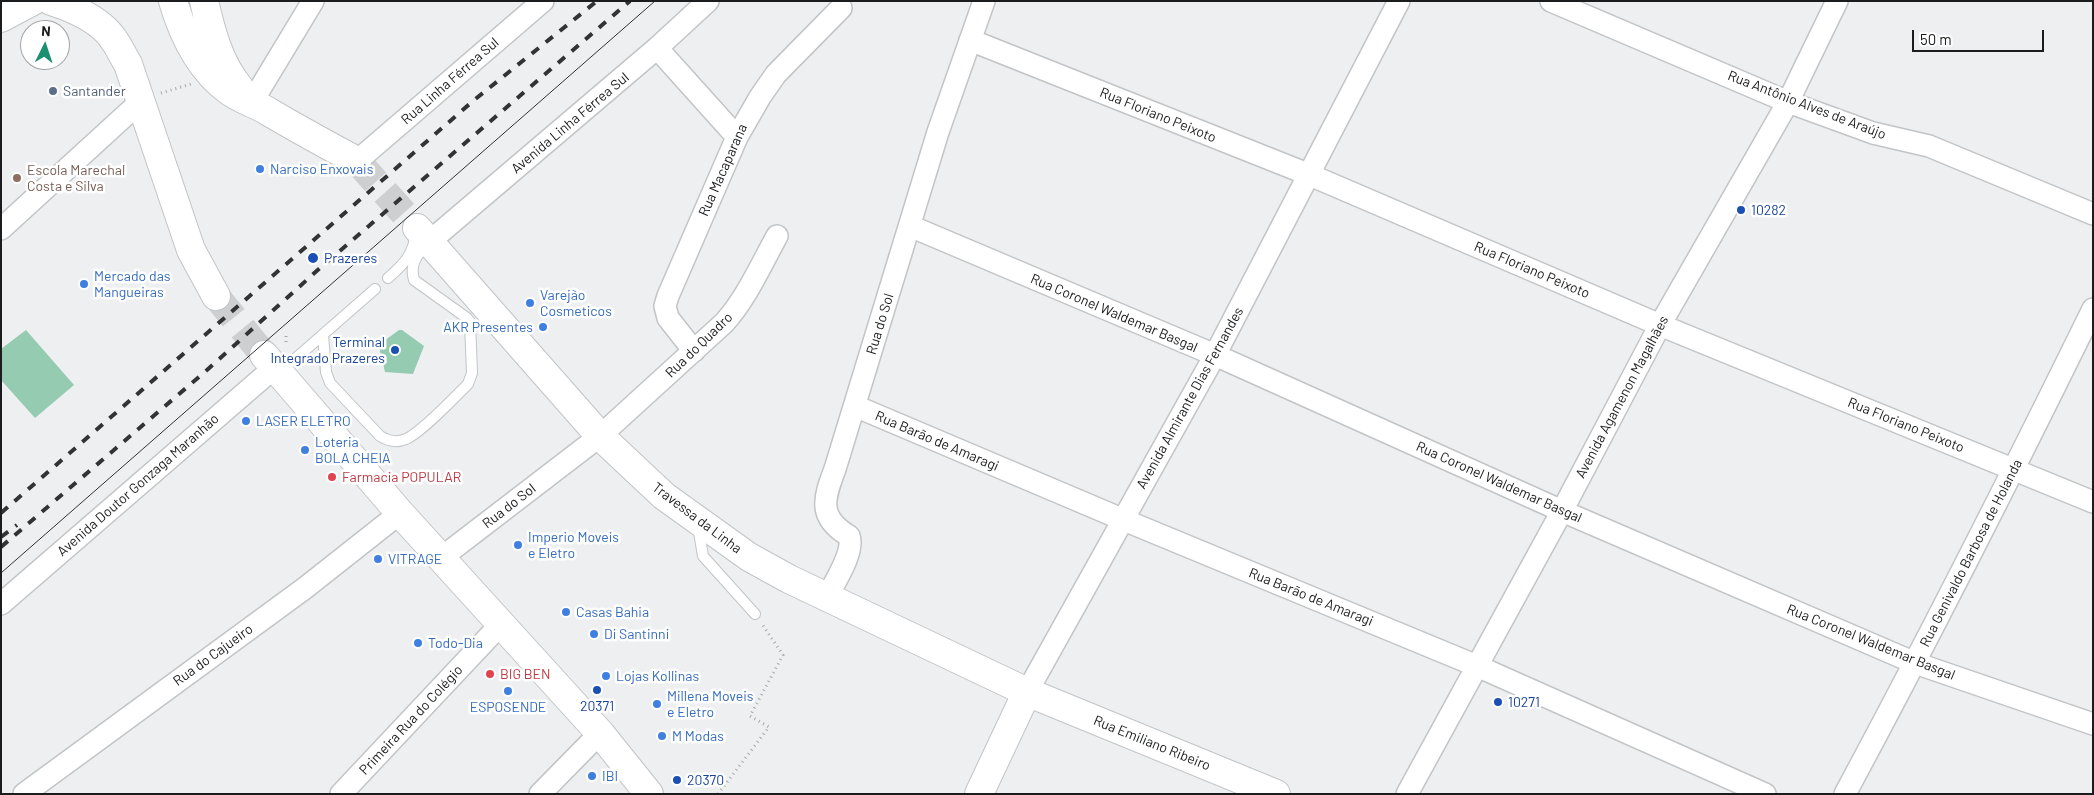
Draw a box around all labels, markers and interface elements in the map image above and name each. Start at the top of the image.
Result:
north arrow [20,20,70,70]
scale bar [1914,20,2046,52]
text: N [41,22,51,39]
text: 50 m [1920,30,1952,48]
street label: Rua Linha Férrea Sul [398,34,502,128]
street label: Rua Antônio Alves de Araújo [1725,67,1889,143]
street label: Avenida Linha Férrea Sul [508,69,632,177]
place label: Santander [63,83,126,99]
street label: Rua Floriano Peixoto [1097,84,1219,146]
marker: Santander [47,85,59,97]
street label: Rua Macaparana [695,121,751,219]
place label: Narciso Enxovais [270,161,373,177]
place label: Escola Marechal Costa e Silva [27,162,125,194]
marker: Narciso Enxovais [254,163,266,175]
marker: Escola Marechal Costa e Silva [11,172,23,184]
place label: 10282 [1751,202,1786,218]
marker: 10282 [1735,204,1747,216]
street label: Rua Floriano Peixoto [1472,238,1592,302]
place label: Prazeres [324,250,377,266]
marker: Prazeres [306,251,320,265]
place label: Mercado das Mangueiras [94,268,171,300]
street label: Rua Coronel Waldemar Basgal [1028,270,1200,356]
marker: Mercado das Mangueiras [78,278,90,290]
place label: Varejão Cosmeticos [540,287,612,320]
street label: Rua do Sol [863,291,897,357]
marker: Varejão Cosmeticos [524,297,536,309]
street label: Avenida Almirante Dias Fernandes [1133,304,1247,492]
street label: Rua do Quadro [662,309,736,381]
street label: Avenida Agamenon Magalhães [1572,313,1672,481]
place label: AKR Presentes [443,319,533,335]
marker: AKR Presentes [537,321,549,333]
place label: Terminal Integrado Prazeres [270,334,385,367]
marker: Terminal Integrado Prazeres [389,344,401,356]
street label: Rua Floriano Peixoto [1845,394,1967,456]
street label: Rua Barão de Amaragi [873,407,1001,475]
street label: Avenida Doutor Gonzaga Maranhão [54,410,222,560]
place label: LASER ELETRO [256,413,351,429]
marker: LASER ELETRO [240,415,252,427]
place label: Loteria BOLA CHEIA [315,434,391,467]
street label: Rua Coronel Waldemar Basgal [1413,438,1585,526]
marker: Loteria BOLA CHEIA [299,444,311,456]
street label: Rua Genivaldo Barbosa de Holanda [1916,456,2026,650]
place label: Farmacia POPULAR [342,469,461,485]
marker: Farmacia POPULAR [326,471,338,483]
street label: Travessa da Linha [649,479,745,557]
street label: Rua do Sol [479,480,539,532]
place label: Imperio Moveis e Eletro [528,529,619,562]
marker: Imperio Moveis e Eletro [512,539,524,551]
place label: VITRAGE [388,551,442,567]
marker: VITRAGE [372,553,384,565]
street label: Rua Barão de Amaragi [1246,564,1376,630]
street label: Rua Coronel Waldemar Basgal [1784,601,1958,683]
place label: Casas Bahia [576,604,649,620]
marker: Casas Bahia [560,606,572,618]
street label: Rua do Cajueiro [170,620,256,690]
place label: Di Santinni [604,626,669,642]
marker: Di Santinni [588,628,600,640]
place label: Todo-Dia [428,635,483,651]
marker: Todo-Dia [412,637,424,649]
street label: Primeira Rua do Colégio [356,662,466,778]
place label: BIG BEN [500,666,550,682]
marker: BIG BEN [484,668,496,680]
place label: Lojas Kollinas [616,668,699,684]
marker: Lojas Kollinas [600,670,612,682]
marker: 20371 [591,684,603,696]
marker: ESPOSENDE [502,685,514,697]
place label: Millena Moveis e Eletro [667,688,754,720]
place label: 10271 [1508,694,1540,710]
marker: 10271 [1492,696,1504,708]
place label: 20371 [580,698,614,714]
marker: Millena Moveis e Eletro [651,698,663,710]
place label: ESPOSENDE [470,699,546,715]
street label: Rua Emiliano Ribeiro [1091,712,1213,774]
place label: M Modas [672,728,724,744]
marker: M Modas [656,730,668,742]
place label: IBI [602,768,618,784]
marker: IBI [586,770,598,782]
place label: 20370 [687,772,724,788]
marker: 20370 [671,774,683,786]

